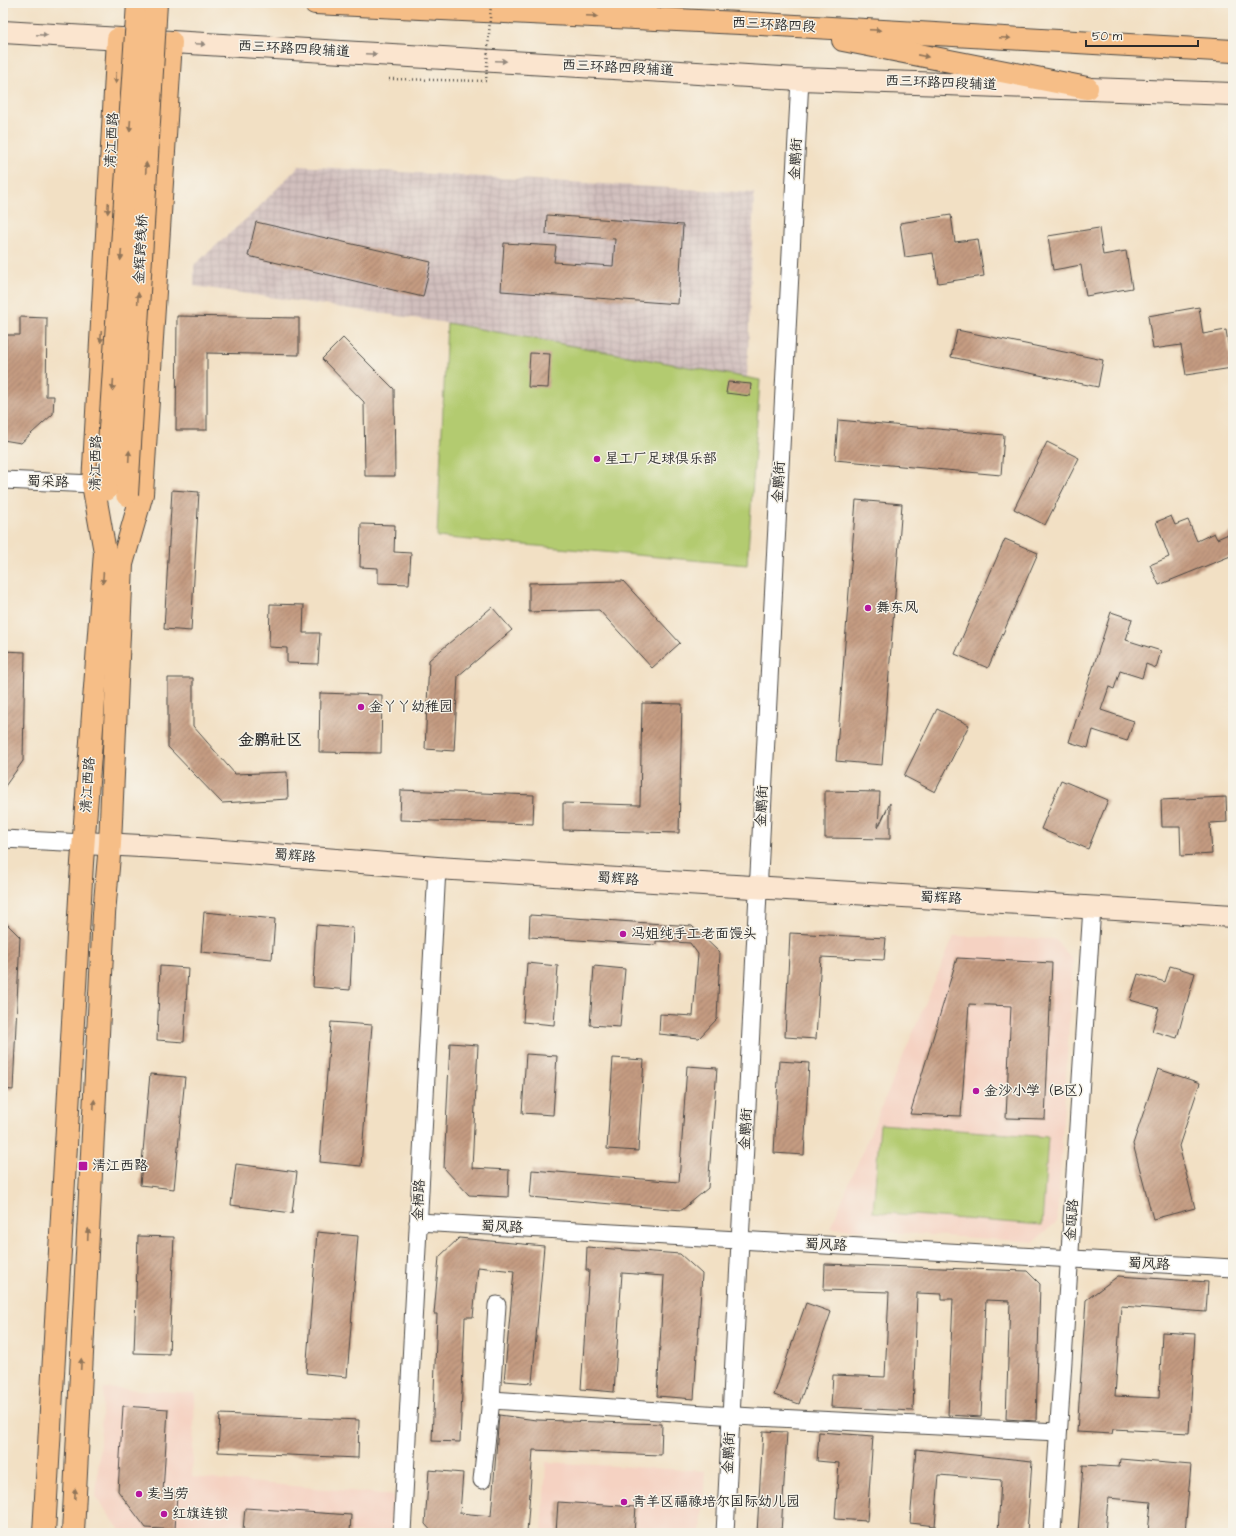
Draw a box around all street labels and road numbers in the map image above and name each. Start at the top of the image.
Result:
street label: 西三环路四段 [732,13,816,37]
street label: 西三环路四段辅道 [238,36,350,62]
street label: 西三环路四段辅道 [562,55,674,81]
street label: 西三环路四段辅道 [885,71,997,95]
street label: 清江西路 [101,112,123,168]
street label: 金鹏街 [785,138,807,180]
street label: 金辉跨线桥 [129,214,153,284]
street label: 清江西路 [86,435,106,491]
street label: 金鹏街 [768,461,790,503]
street label: 蜀采路 [27,471,69,493]
street label: 清江西路 [76,756,100,814]
street label: 金鹏街 [751,785,773,827]
street label: 蜀辉路 [273,844,317,868]
street label: 蜀辉路 [596,868,640,890]
street label: 蜀辉路 [920,887,962,909]
street label: 金鹏街 [735,1108,757,1150]
street label: 金栖路 [408,1179,430,1221]
street label: 金瓯路 [1061,1198,1083,1242]
street label: 蜀风路 [481,1216,523,1238]
street label: 蜀风路 [805,1234,847,1256]
street label: 蜀风路 [1128,1253,1170,1275]
street label: 金鹏街 [718,1432,740,1474]

